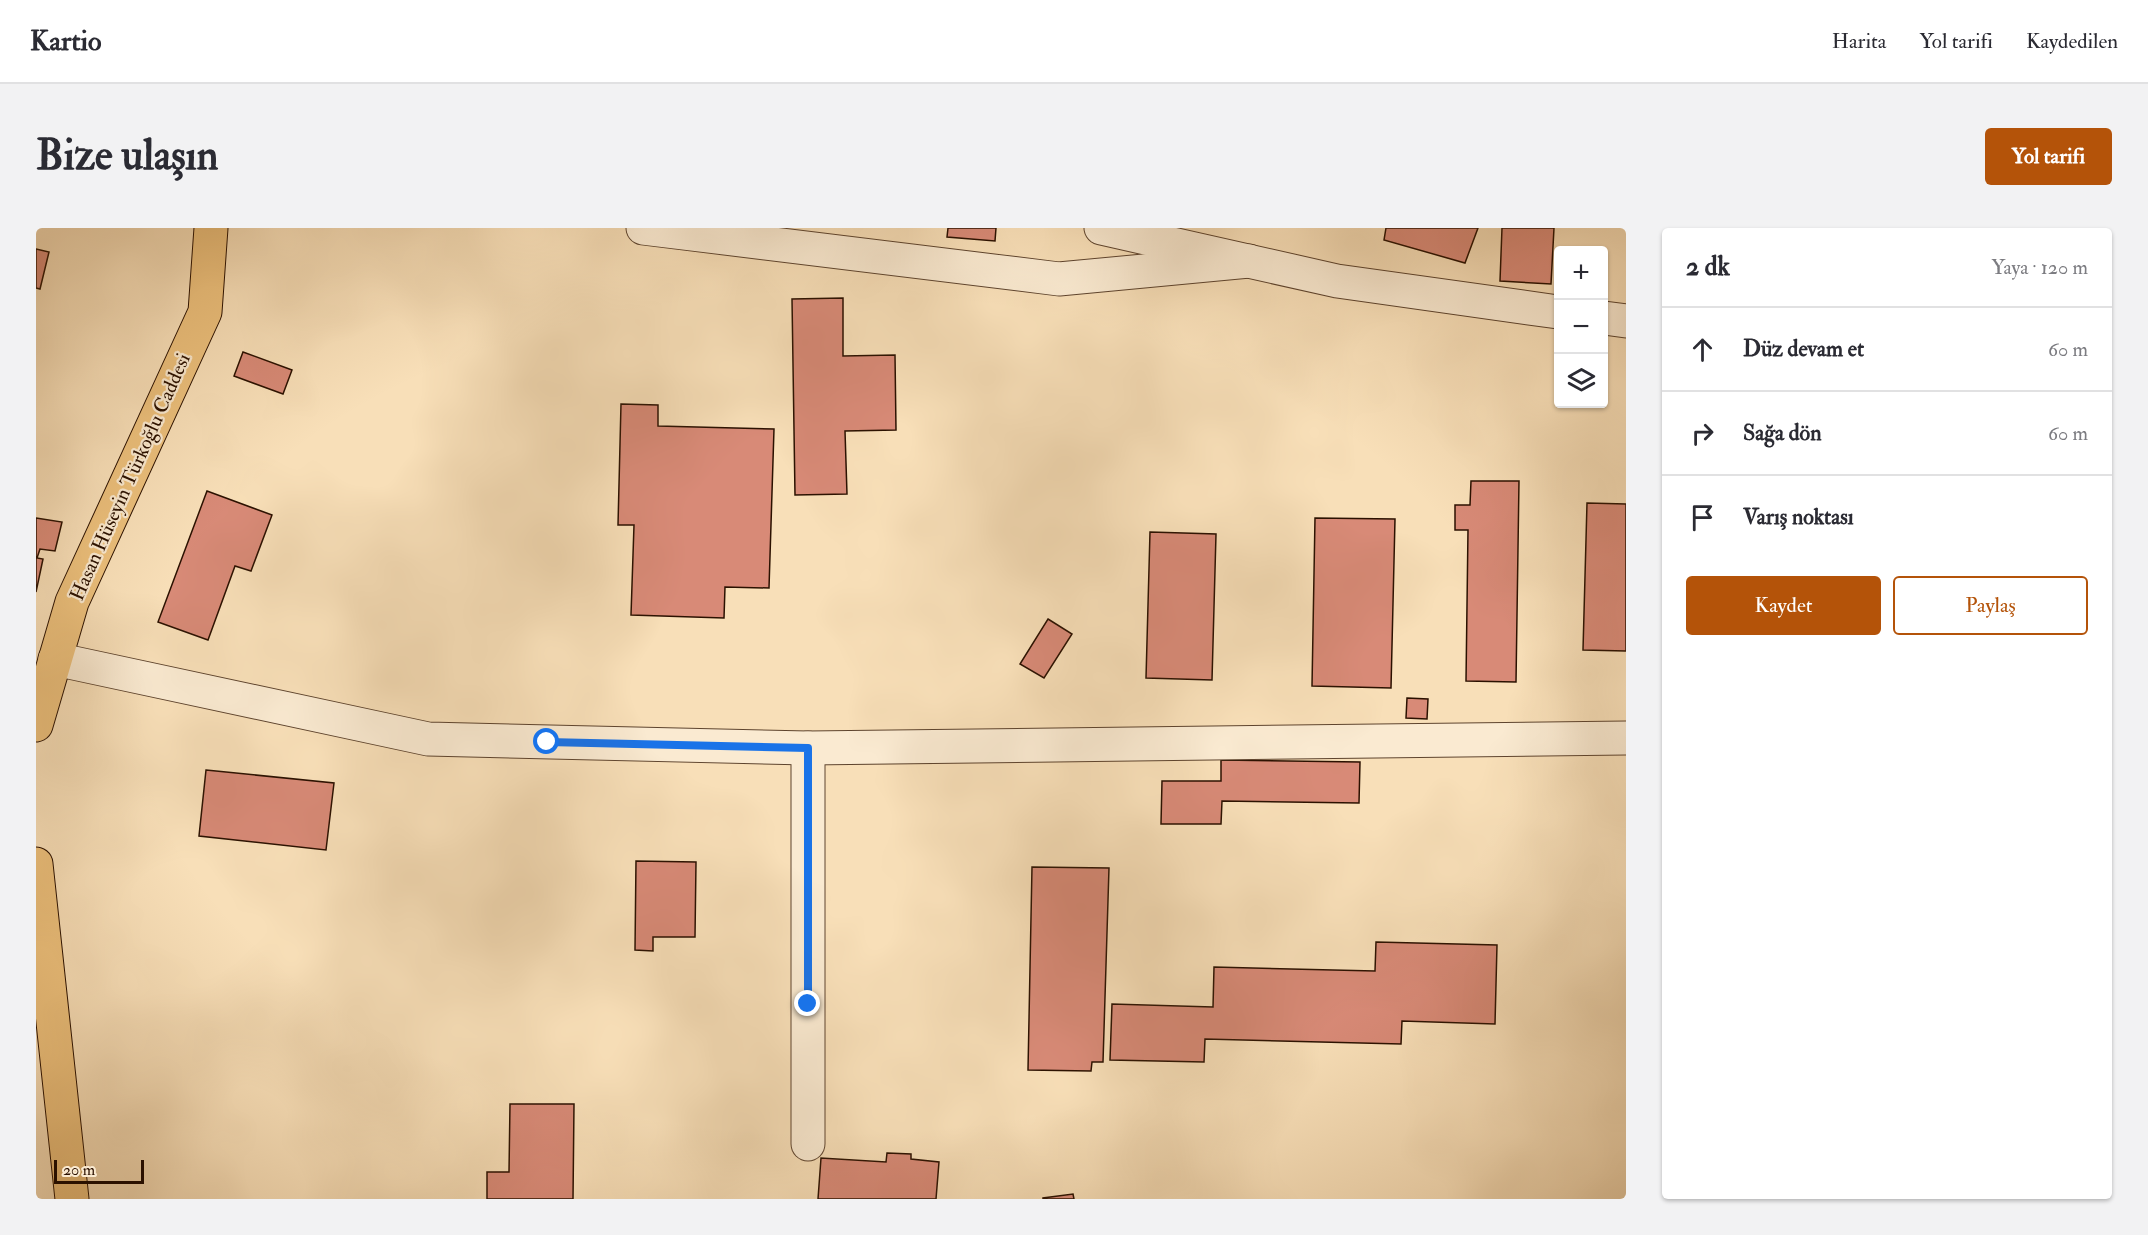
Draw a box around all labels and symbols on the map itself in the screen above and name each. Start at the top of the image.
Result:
street label: Hasan Hüseyin Türkoğlu Caddesi [64,349,196,605]
route start [533,728,559,754]
route end [794,990,820,1016]
scale bar [54,1157,144,1184]

